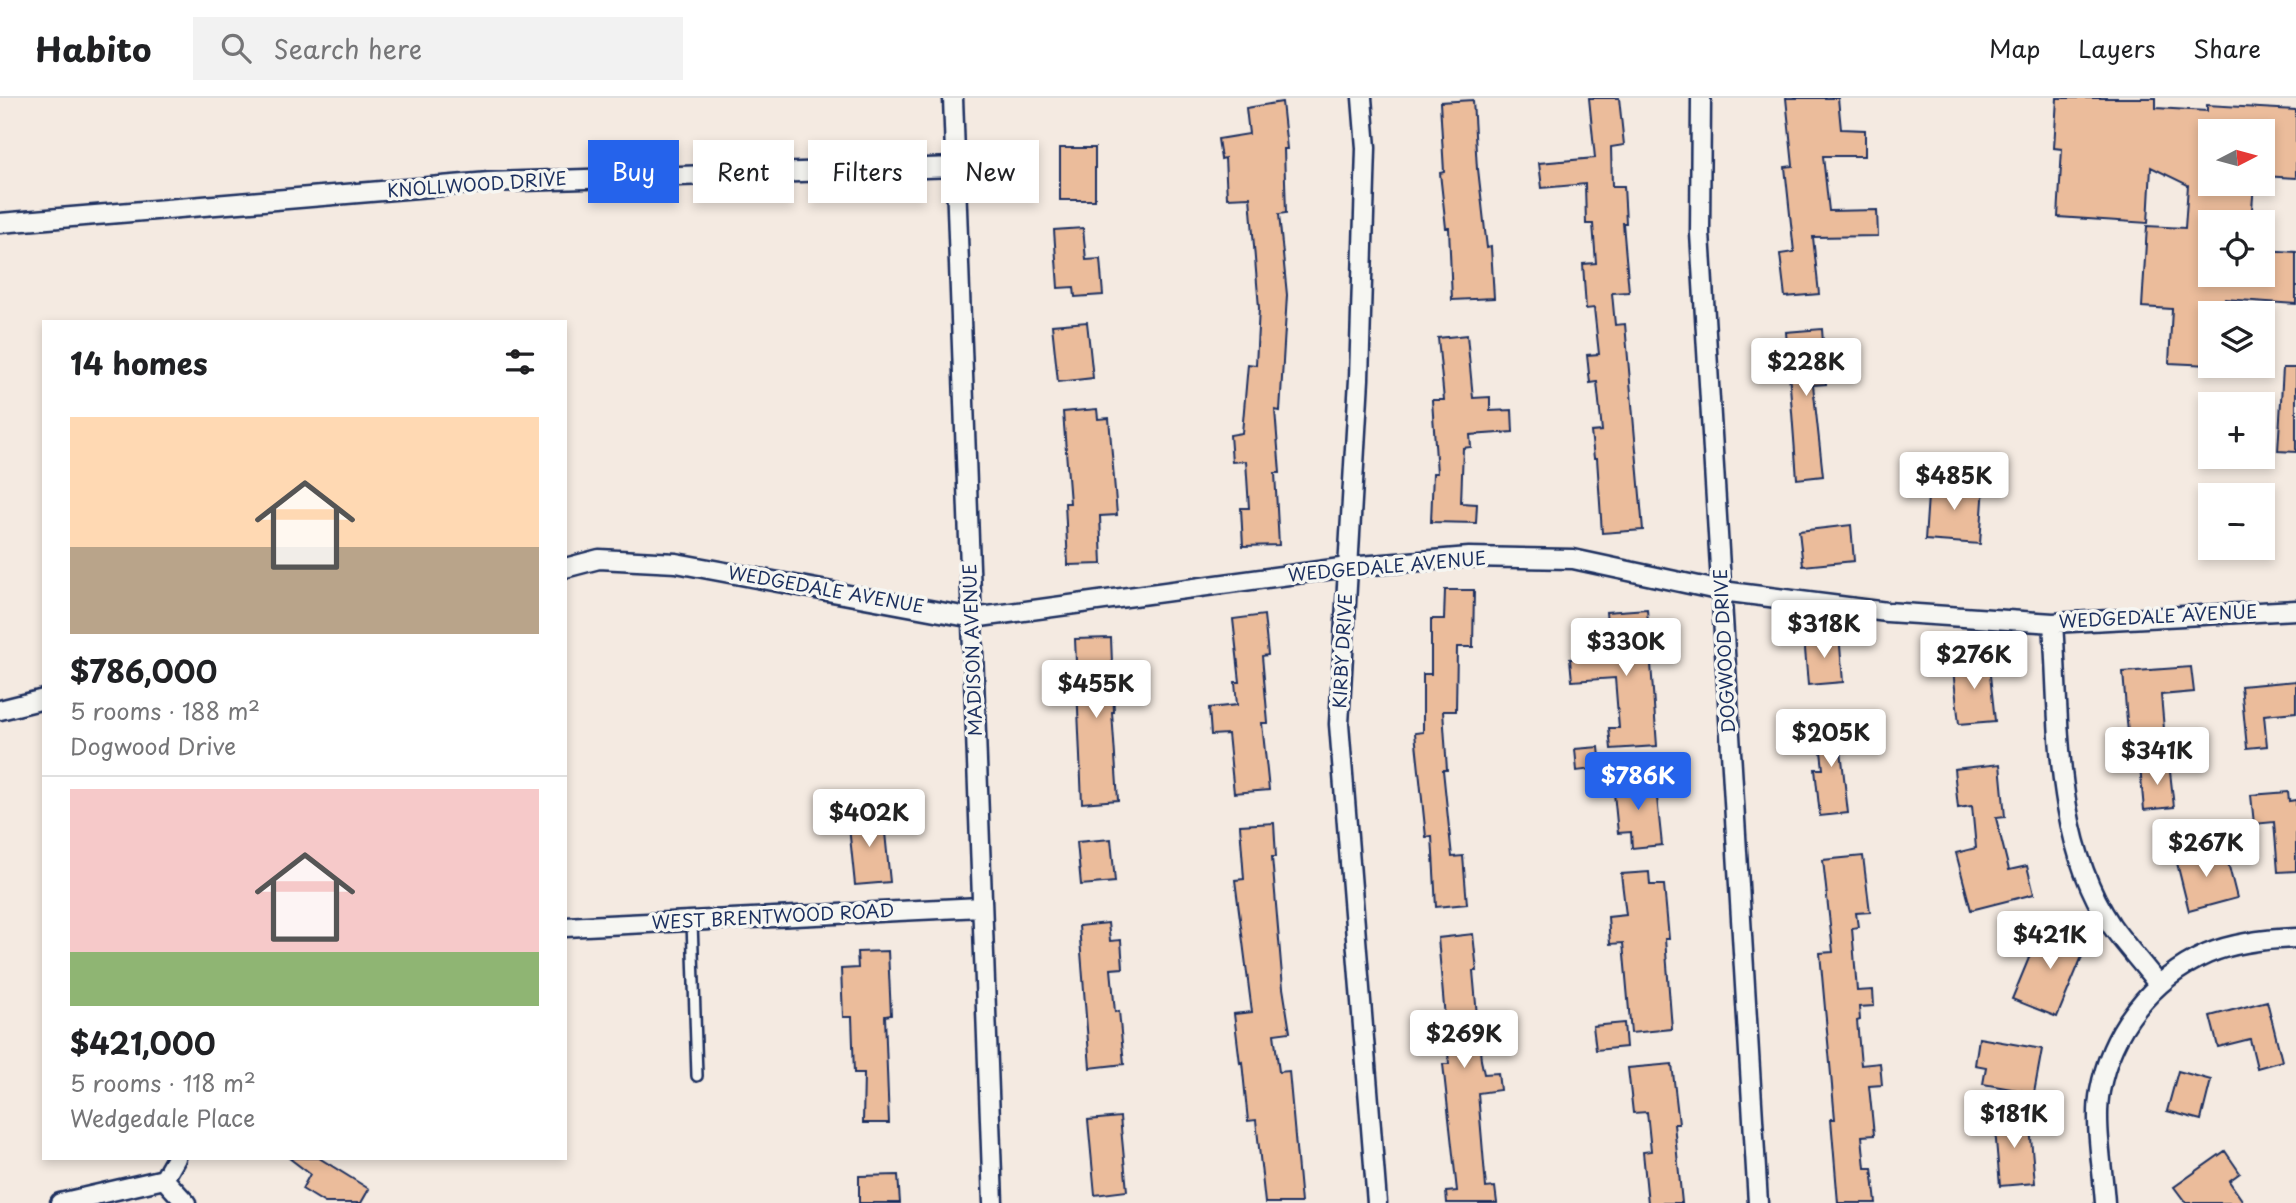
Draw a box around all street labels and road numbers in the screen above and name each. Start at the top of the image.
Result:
street label: KNOLLWOOD DRIVE [386,164,568,203]
street label: WEDGEDALE AVENUE [1287,543,1487,588]
street label: WEDGEDALE AVENUE [726,558,926,619]
street label: MADISON AVENUE [955,563,988,737]
street label: DOGWOOD DRIVE [1706,568,1741,734]
street label: KIRBY DRIVE [1325,593,1358,709]
street label: WEDGEDALE AVENUE [2058,597,2258,634]
street label: WEST BRENTWOOD ROAD [651,896,895,935]

